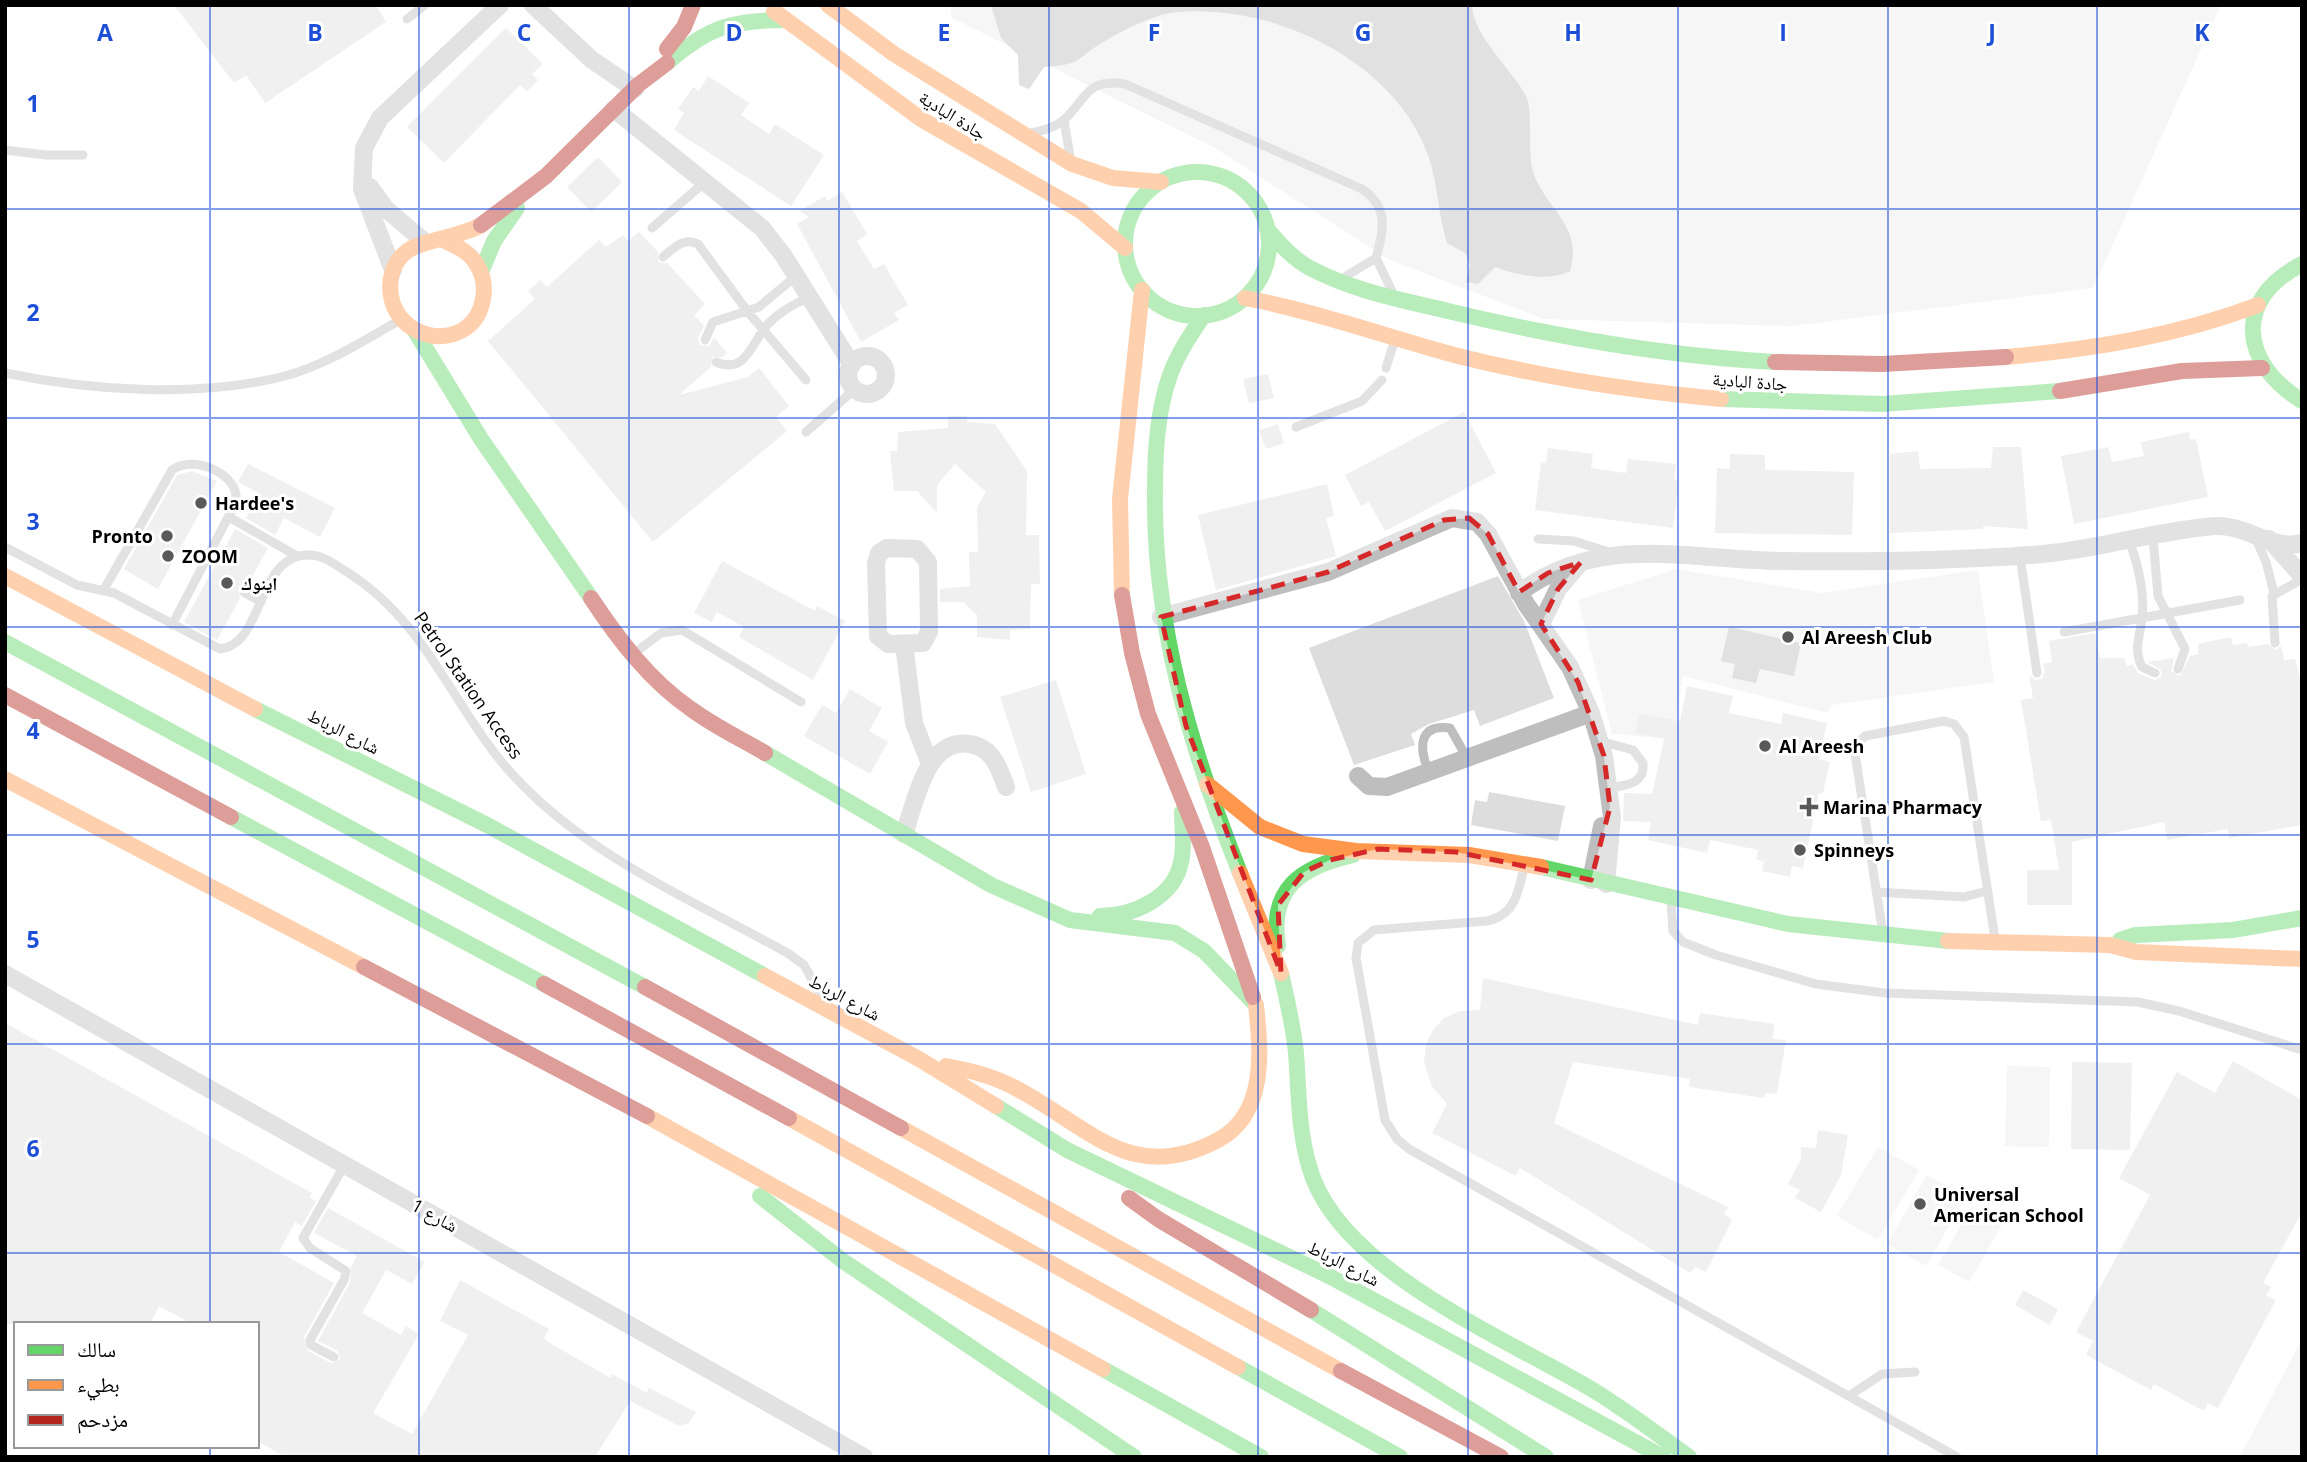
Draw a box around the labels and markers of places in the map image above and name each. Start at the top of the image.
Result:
place label: Hardee's [215,491,294,515]
marker: Hardee's [193,495,209,511]
place label: Pronto [92,524,153,548]
marker: Pronto [159,528,175,544]
place label: ZOOM [182,544,238,568]
marker: ZOOM [160,548,176,564]
place label: اينوك [241,571,277,595]
marker: اينوك [219,575,235,591]
place label: Al Areesh Club [1802,625,1932,649]
marker: Al Areesh Club [1780,629,1796,645]
place label: Al Areesh [1779,734,1864,758]
marker: Al Areesh [1757,738,1773,754]
place label: Marina Pharmacy [1823,795,1983,819]
marker: Marina Pharmacy [1801,799,1817,815]
place label: Spinneys [1814,838,1894,862]
marker: Spinneys [1792,842,1808,858]
place label: Universal American School [1934,1182,2084,1227]
marker: Universal American School [1912,1196,1928,1212]

